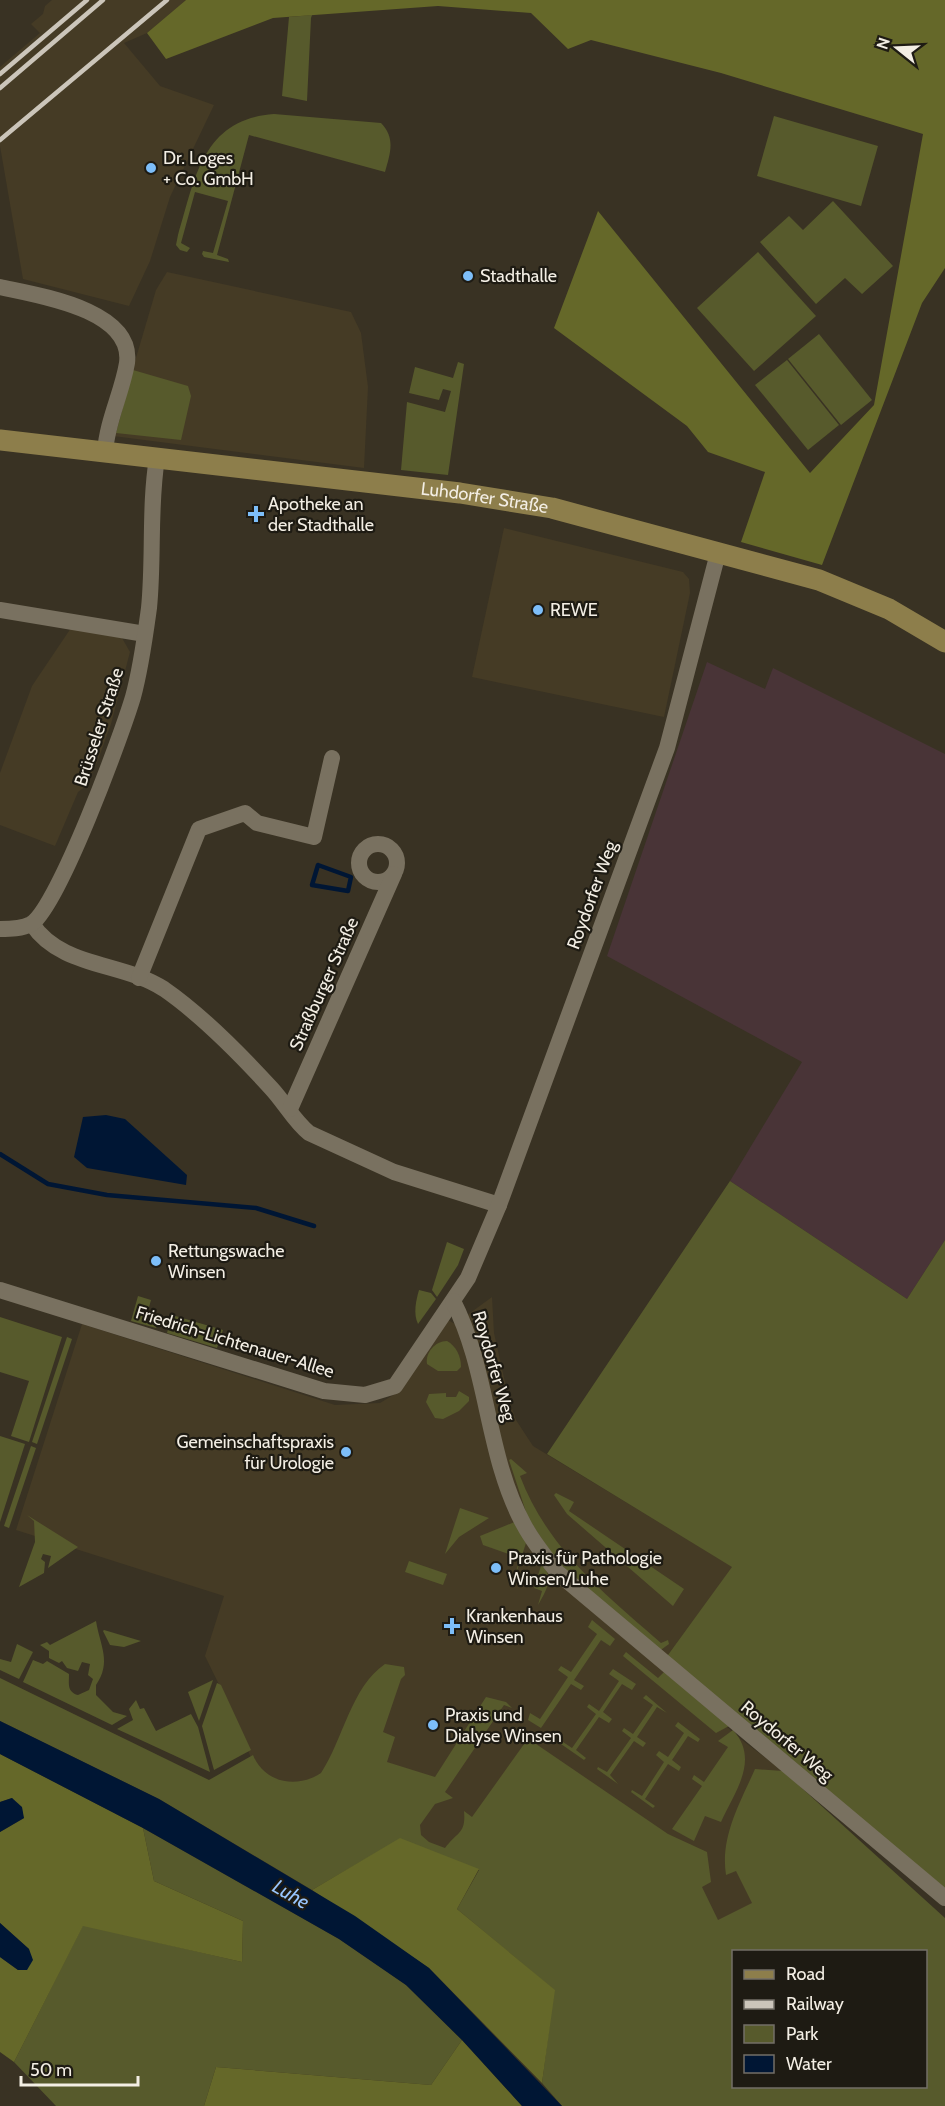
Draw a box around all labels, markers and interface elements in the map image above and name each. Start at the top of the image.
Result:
north arrow [867,18,927,78]
text: N [872,35,894,52]
place label: Dr. Loges + Co. GmbH [163,147,254,190]
marker: Dr. Loges + Co. GmbH [144,161,158,175]
place label: Stadthalle [480,265,557,287]
marker: Stadthalle [461,269,475,283]
street label: Luhdorfer Straße [420,478,550,518]
place label: Apotheke an der Stadthalle [268,493,374,536]
marker: Apotheke an der Stadthalle [249,507,263,521]
place label: REWE [550,599,598,621]
marker: REWE [531,603,545,617]
street label: Brüsseler Straße [70,665,128,789]
street label: Roydorfer Weg [562,837,622,952]
street label: Straßburger Straße [285,914,363,1054]
place label: Rettungswache Winsen [168,1240,285,1283]
marker: Rettungswache Winsen [149,1254,163,1268]
street label: Friedrich-Lichtenauer-Allee [133,1301,337,1383]
street label: Roydorfer Weg [468,1308,521,1425]
place label: Gemeinschaftspraxis für Urologie [176,1431,334,1474]
marker: Gemeinschaftspraxis für Urologie [339,1445,353,1459]
place label: Praxis für Pathologie Winsen/Luhe [508,1547,662,1590]
marker: Praxis für Pathologie Winsen/Luhe [489,1561,503,1575]
place label: Krankenhaus Winsen [466,1605,563,1648]
marker: Krankenhaus Winsen [443,1617,461,1635]
street label: Roydorfer Weg [736,1696,839,1787]
place label: Praxis und Dialyse Winsen [445,1704,562,1747]
marker: Praxis und Dialyse Winsen [426,1718,440,1732]
water label: Luhe [268,1874,314,1914]
legend [732,1950,927,2088]
text: Road [786,1963,825,1985]
text: Railway [786,1993,844,2015]
text: Park [786,2023,819,2045]
scale bar [21,2049,138,2087]
text: Water [786,2053,832,2075]
text: 50 m [30,2059,72,2081]

